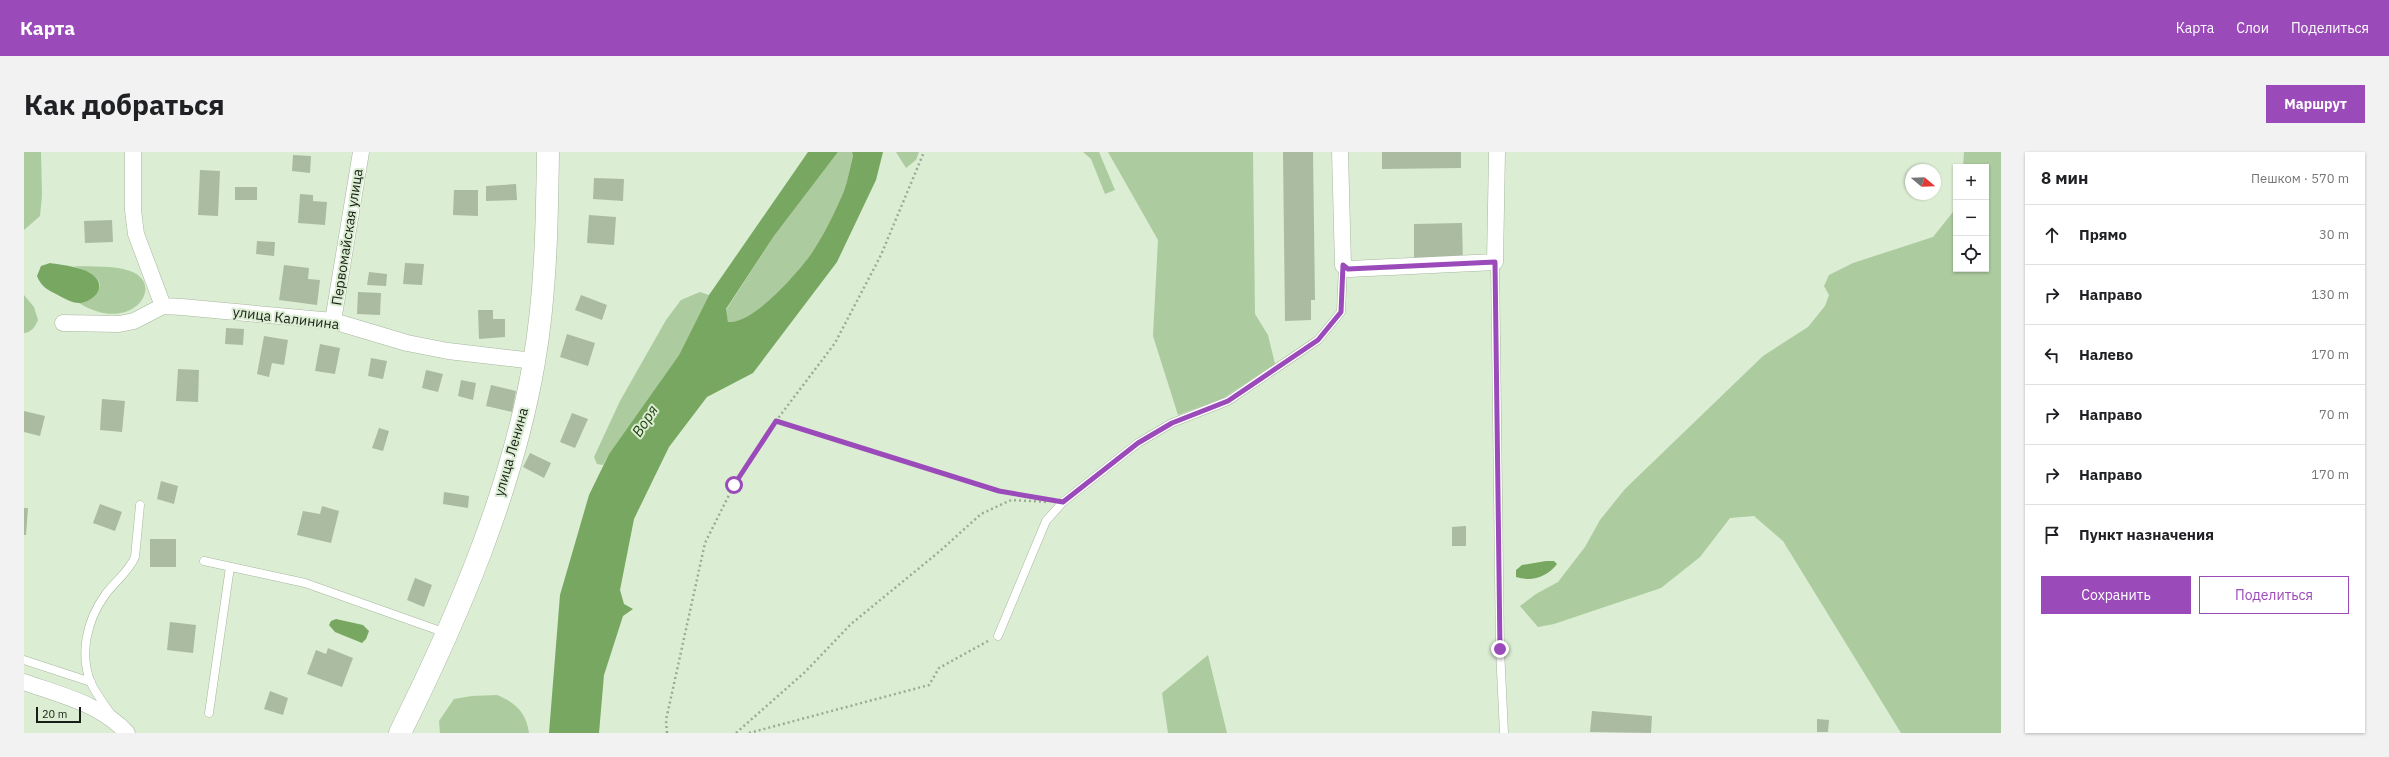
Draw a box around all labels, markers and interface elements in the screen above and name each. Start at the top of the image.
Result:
text: Карта [20,16,75,40]
text: Карта [2176,19,2214,37]
text: Слои [2236,19,2269,37]
text: Поделиться [2291,19,2369,37]
button: Маршрут [2266,85,2365,123]
text: Как добраться [24,86,225,123]
north arrow [1905,164,1941,200]
map controls [1953,164,1989,272]
button: + [1953,164,1989,200]
street label: Первомайская улица [327,167,367,307]
text: 8 мин [2041,167,2088,189]
text: Пешком · 570 m [2251,170,2349,187]
button: − [1953,200,1989,236]
icon: ahead [2041,224,2063,246]
text: Прямо [2079,225,2127,244]
text: 30 m [2319,226,2349,243]
button: locate [1953,236,1989,272]
icon: right [2041,284,2063,306]
text: Направо [2079,285,2142,304]
text: 130 m [2311,286,2349,303]
street label: улица Калинина [232,303,341,334]
icon: left [2041,344,2063,366]
text: Налево [2079,345,2133,364]
text: 170 m [2311,346,2349,363]
water label: Воря [627,401,662,440]
icon: right [2041,404,2063,426]
street label: улица Ленина [490,405,532,498]
text: Направо [2079,405,2142,424]
text: 70 m [2319,406,2349,423]
icon: right [2041,464,2063,486]
text: Направо [2079,465,2142,484]
text: 170 m [2311,466,2349,483]
route start [725,476,743,494]
icon: arrive [2041,524,2063,546]
text: Пункт назначения [2079,525,2214,544]
button: Сохранить [2041,576,2191,614]
button: Поделиться [2199,576,2349,614]
route end [1491,640,1509,658]
scale bar [36,705,81,724]
text: 20 m [42,707,67,721]

